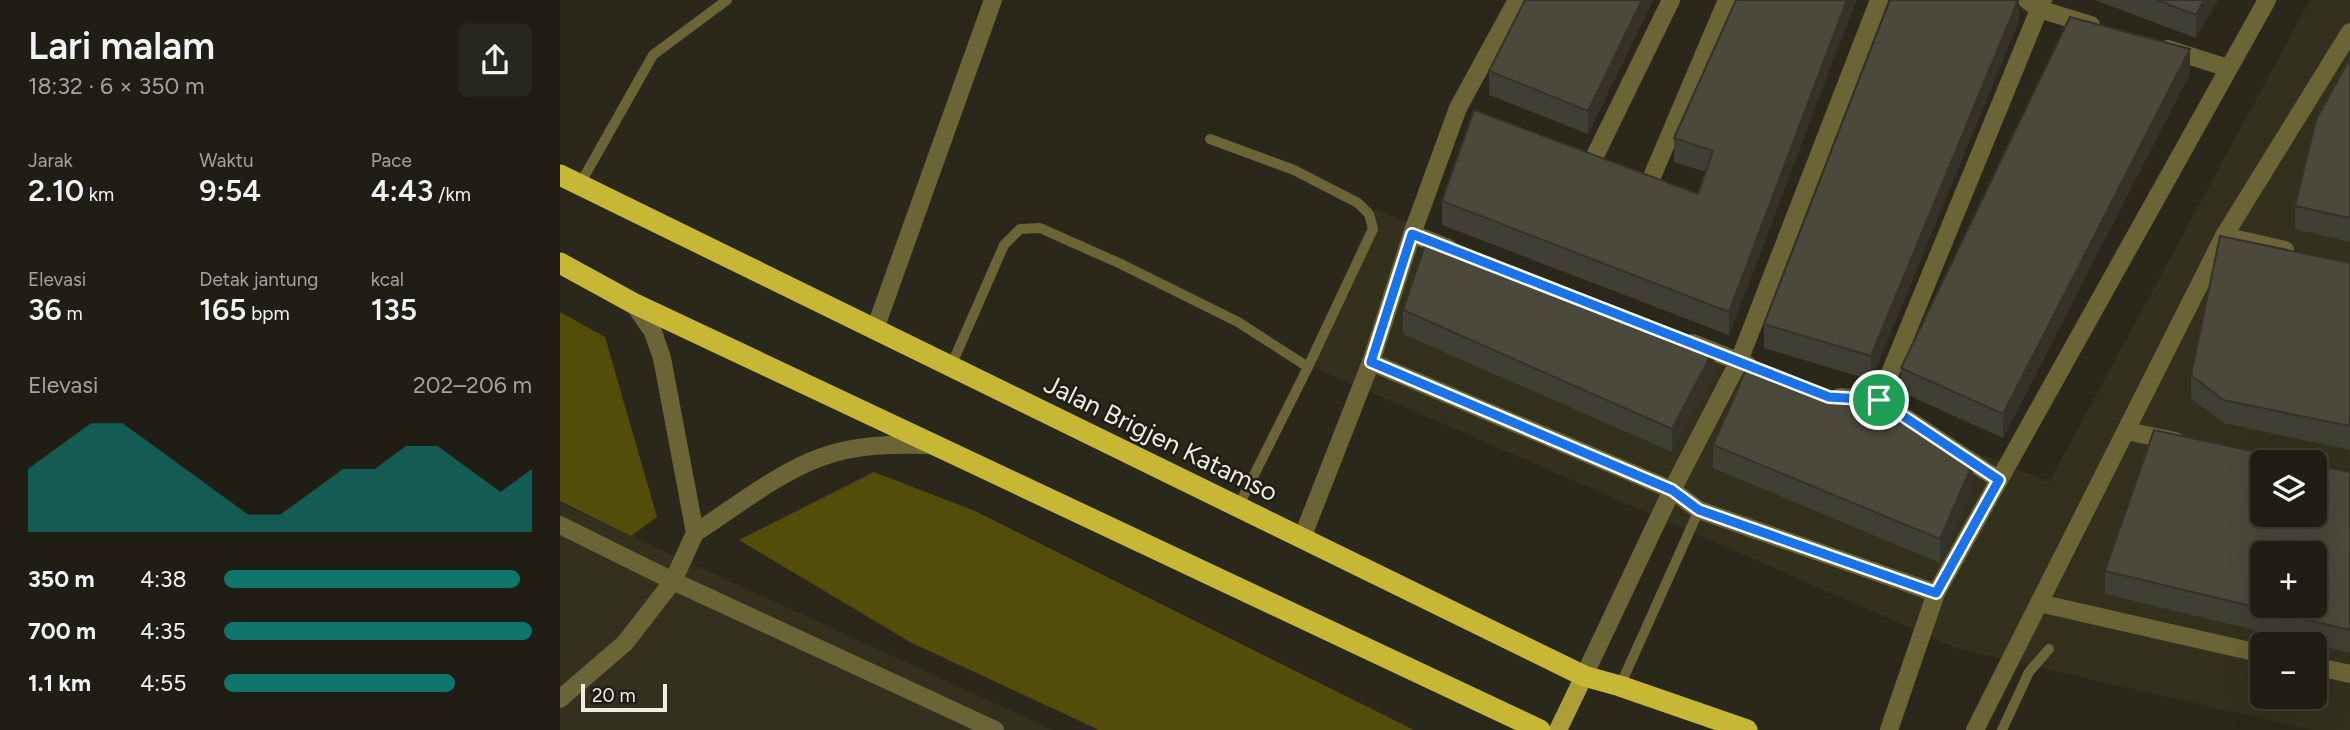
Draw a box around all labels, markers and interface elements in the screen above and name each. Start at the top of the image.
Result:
text: Lari malam [28,23,215,69]
button: share [458,23,532,97]
text: 18:32 · 6 × 350 m [28,72,204,100]
text: Jarak [28,149,73,172]
text: Waktu [199,149,254,172]
text: Pace [371,149,412,172]
text: 2.10 [28,172,84,209]
text: 9:54 [199,172,261,209]
text: 4:43 [371,172,433,209]
text: km [84,183,114,206]
text: /km [433,183,471,206]
text: Elevasi [28,268,86,291]
text: Detak jantung [199,268,318,291]
text: kcal [371,268,404,291]
text: 36 [28,291,62,328]
text: 165 [199,291,246,328]
text: 135 [371,291,417,328]
text: m [62,302,83,325]
text: bpm [246,302,290,325]
street label: Jalan Brigjen Katamso [1039,368,1283,508]
pin [1849,370,1909,430]
text: Elevasi [28,371,98,399]
text: 202–206 m [413,371,532,399]
icon: arrive [1860,381,1898,419]
map controls [2250,450,2327,709]
button: layers [2250,450,2327,527]
button: + [2250,541,2327,618]
text: 350 m [28,565,95,593]
text: 4:38 [140,565,187,593]
text: 700 m [28,617,96,645]
text: 4:35 [140,617,186,645]
button: − [2250,632,2327,709]
text: 1.1 km [28,669,91,697]
text: 4:55 [140,669,187,697]
scale bar [581,681,667,713]
text: 20 m [592,684,636,707]

